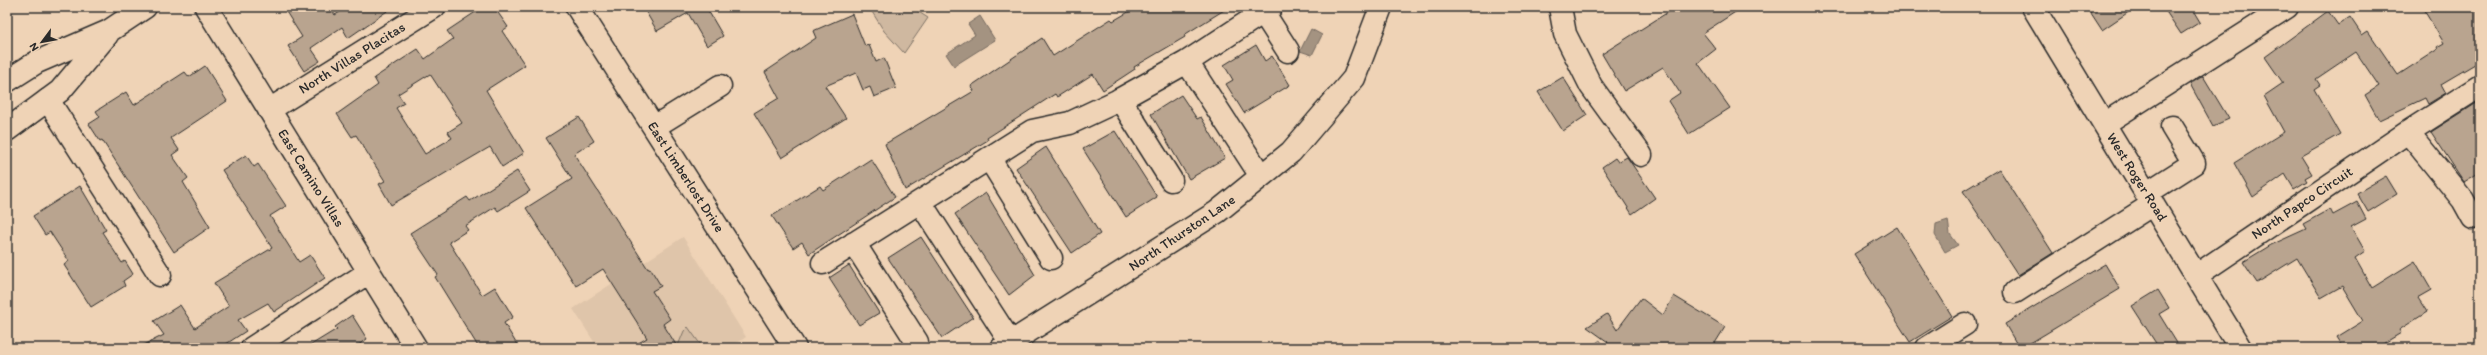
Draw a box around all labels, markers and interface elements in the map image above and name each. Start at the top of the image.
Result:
street label: North Villas Placitas [296,18,408,98]
north arrow [22,22,62,62]
text: N [26,40,41,54]
street label: East Limberlost Drive [644,118,728,236]
street label: East Camino Villas [274,126,348,230]
street label: West Roger Road [2103,130,2171,225]
street label: North Papco Circuit [2248,163,2356,243]
street label: North Thurston Lane [1126,191,1239,275]

